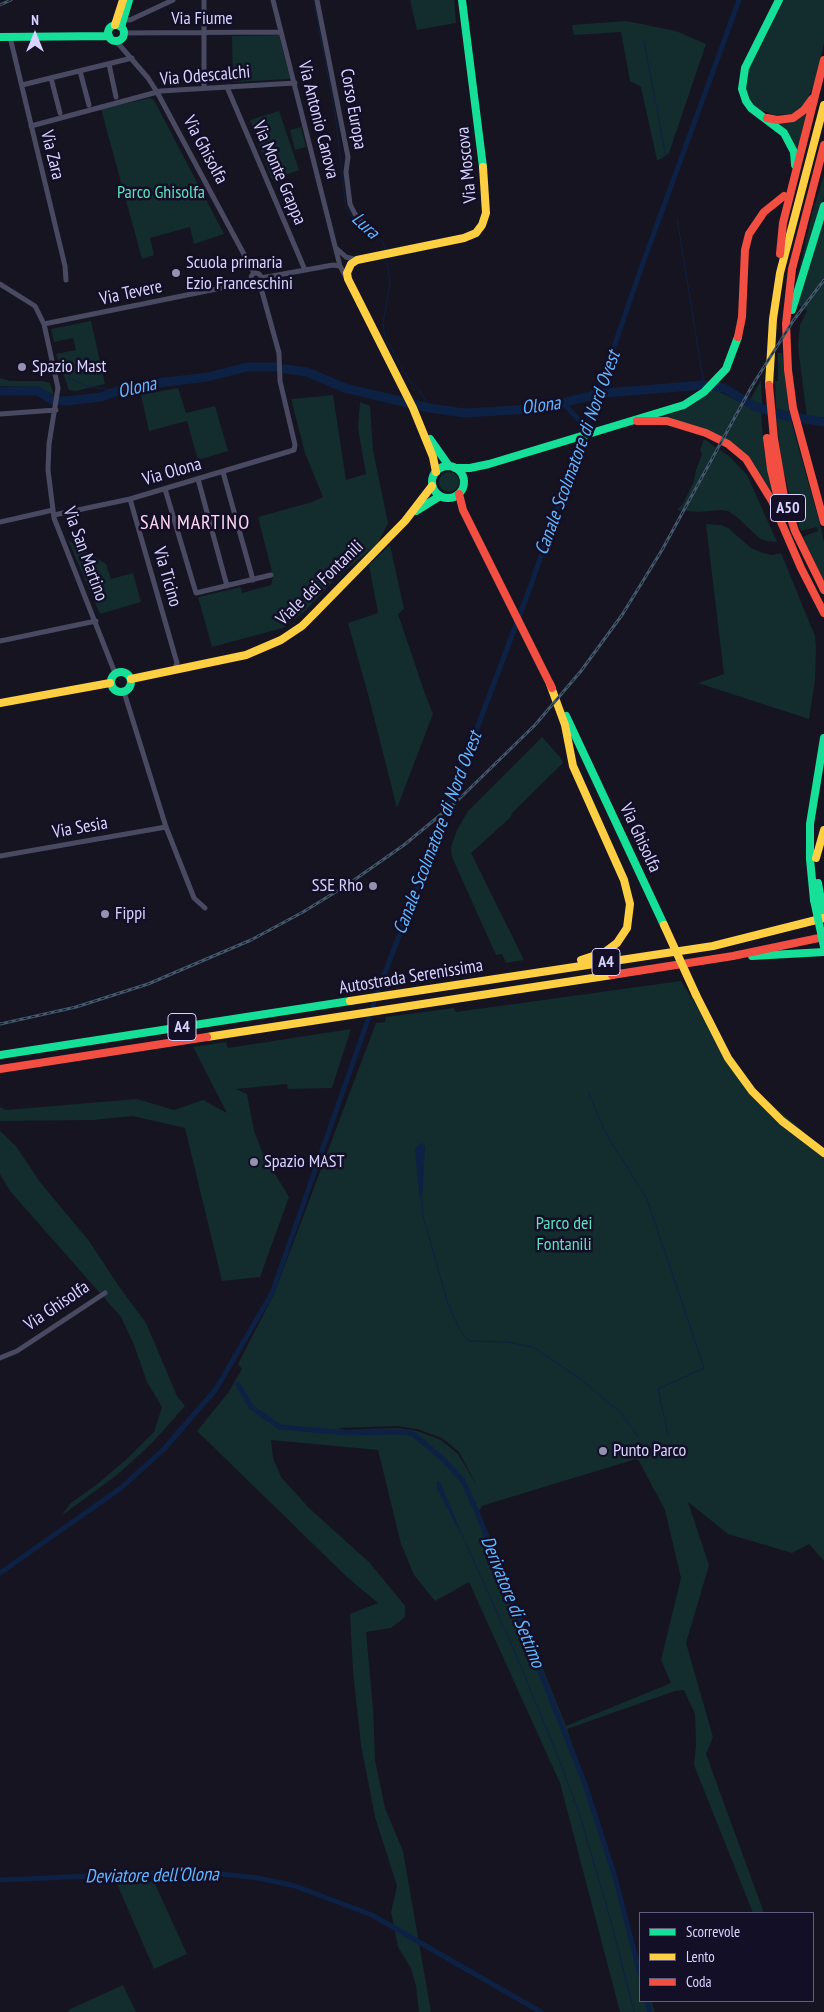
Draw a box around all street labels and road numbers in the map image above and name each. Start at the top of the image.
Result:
street label: Via Fiume [171,8,233,30]
street label: Via Antonio Canova [293,59,343,181]
street label: Via Odescalchi [159,61,251,91]
street label: Corso Europa [335,67,371,151]
street label: Via Ghisolfa [178,112,232,188]
street label: Via Monte Grappa [248,118,310,228]
street label: Via Moscova [452,126,482,204]
street label: Via Zara [35,128,69,182]
street label: Via Tevere [98,276,164,310]
street label: Via Olona [140,453,204,491]
road number: A50 [770,494,806,522]
street label: Via San Martino [58,504,112,604]
street label: Viale dei Fontanili [272,536,368,630]
street label: Via Ticino [148,545,186,609]
street label: Via Ghisolfa [615,800,665,876]
street label: Via Sesia [51,813,109,843]
road number: A4 [592,949,620,976]
street label: Autostrada Serenissima [338,955,484,999]
road number: A4 [168,1014,196,1040]
street label: Via Ghisolfa [20,1276,94,1336]

